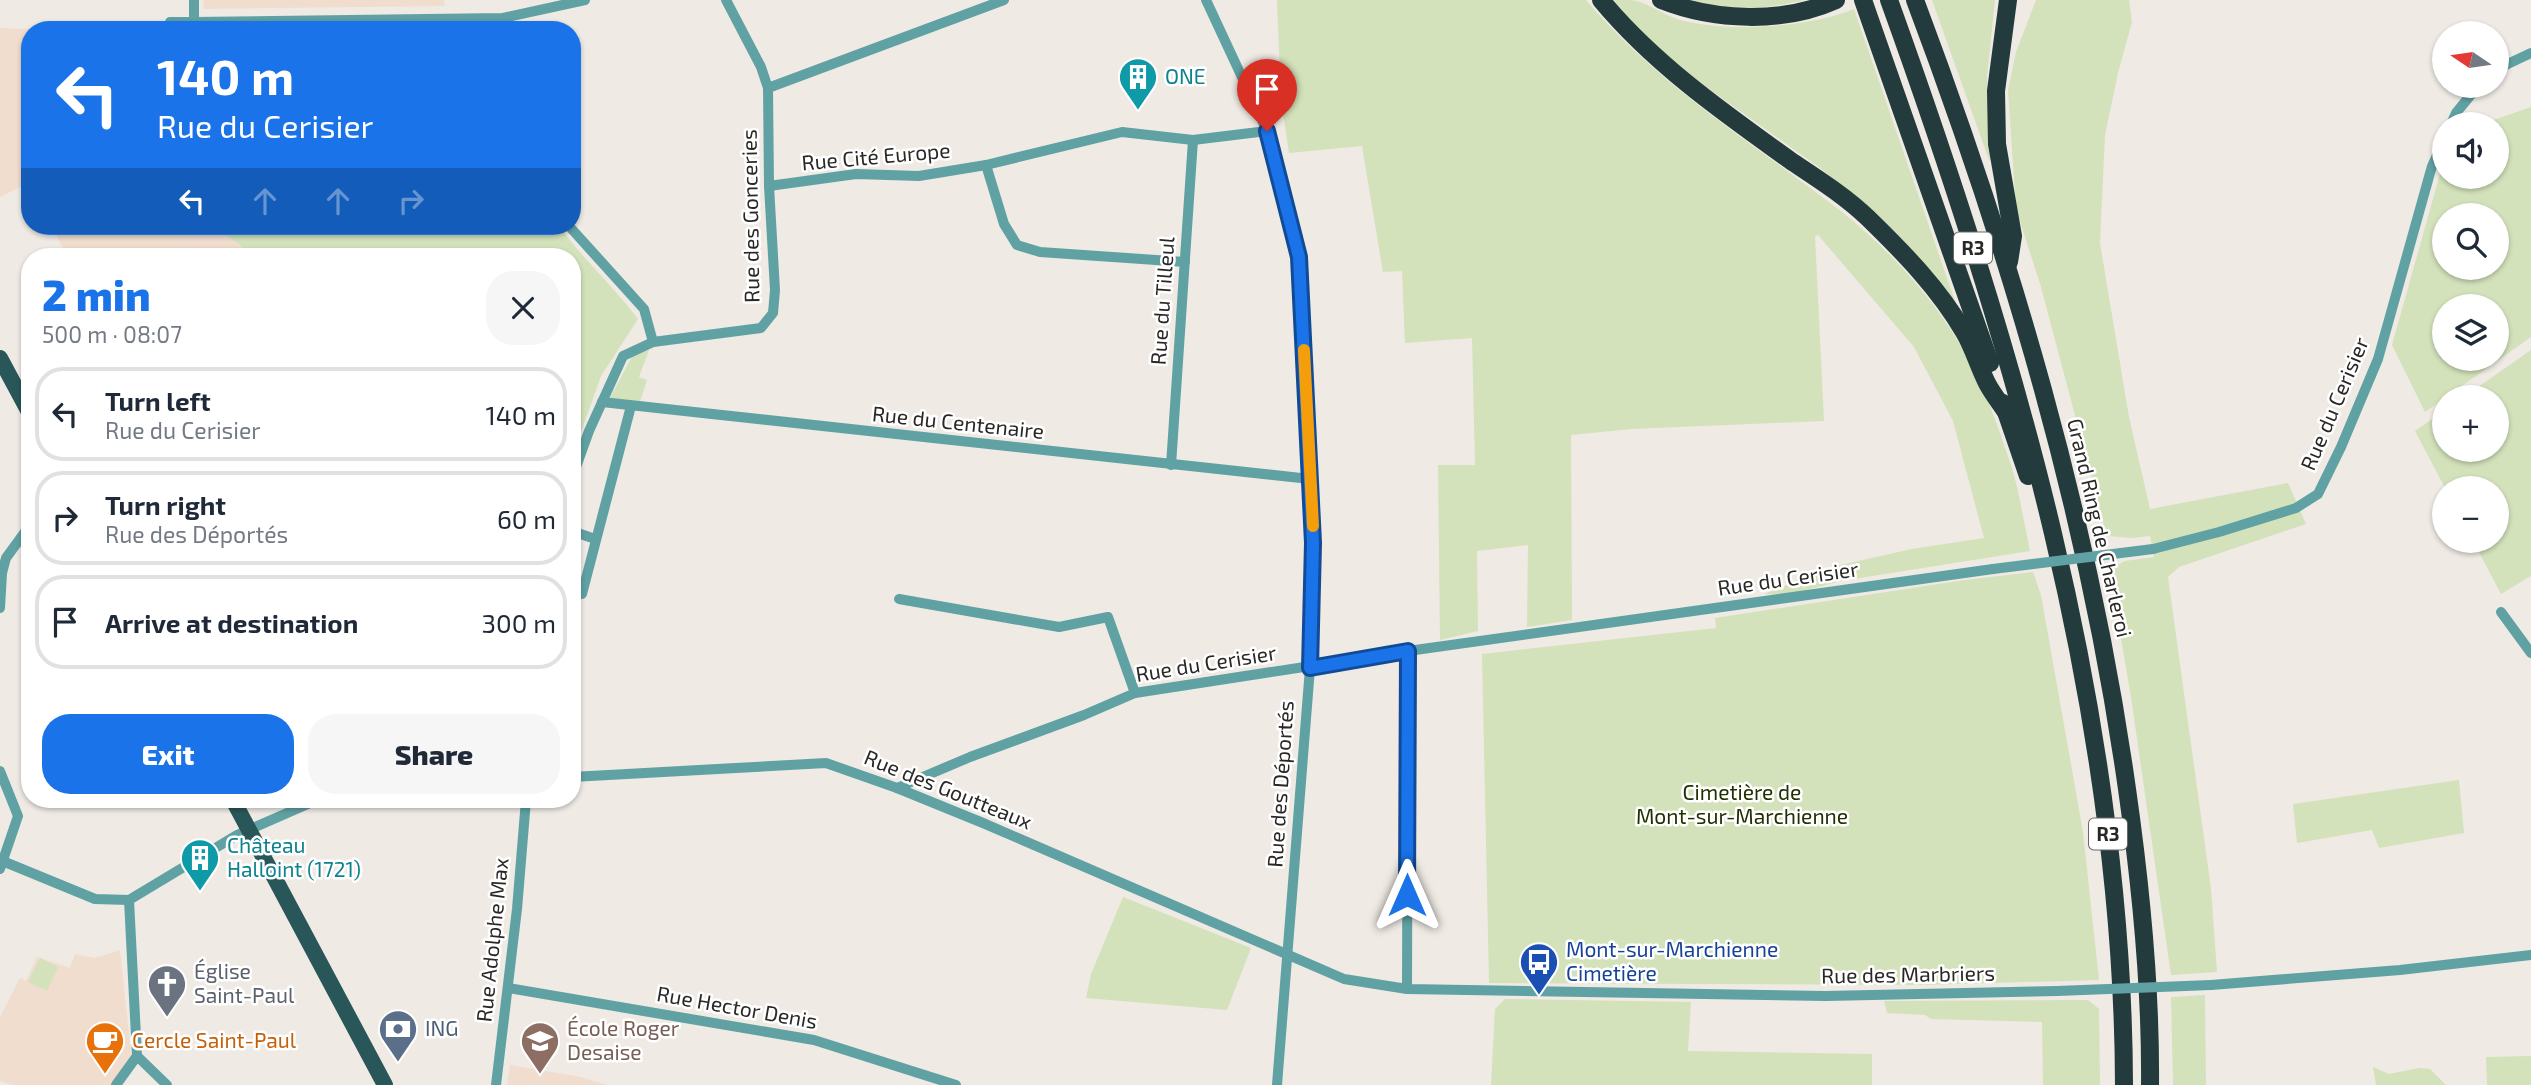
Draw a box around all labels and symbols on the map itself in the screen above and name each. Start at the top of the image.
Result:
north arrow [2432,21,2510,98]
building icon: ONE [1117,56,1159,111]
pin [1237,59,1297,131]
place label: ONE [1165,63,1206,88]
street label: Rue des Gonceries [735,129,764,303]
street label: Rue Cité Europe [800,137,951,174]
road number: R3 [1954,232,1992,264]
street label: Rue du Tilleul [1145,235,1179,366]
street label: Rue du Cerisier [2294,333,2373,474]
street label: Rue du Centenaire [871,400,1045,443]
street label: Grand Ring de Charleroi [2063,416,2138,639]
street label: Rue du Cerisier [1716,555,1860,600]
street label: Rue du Cerisier [1134,639,1278,686]
street label: Rue des Déportés [1261,700,1298,868]
street label: Rue des Goutteaux [861,744,1036,834]
park label: Cimetière de Mont-sur-Marchienne [1636,779,1848,828]
road number: R3 [2089,818,2127,849]
place label: Château Halloint (1721) [227,832,361,881]
building icon: Château Halloint (1721) [179,837,221,892]
street label: Rue Adolphe Max [470,856,513,1023]
position arrow [1370,858,1444,932]
place label: Mont-sur-Marchienne Cimetière [1566,936,1778,985]
bus stop icon: Mont-sur-Marchienne Cimetière [1518,941,1560,996]
place label: Église Saint-Paul [194,958,295,1007]
street label: Rue des Marbriers [1821,959,1995,988]
church icon: Église Saint-Paul [146,963,188,1018]
street label: Rue Hector Denis [655,980,819,1033]
bank icon: ING [377,1008,419,1063]
place label: ING [425,1015,459,1040]
place label: École Roger Desaise [567,1015,680,1064]
cafe icon: Cercle Saint-Paul [84,1020,126,1075]
school or university icon: École Roger Desaise [519,1020,561,1075]
place label: Cercle Saint-Paul [132,1027,297,1052]

